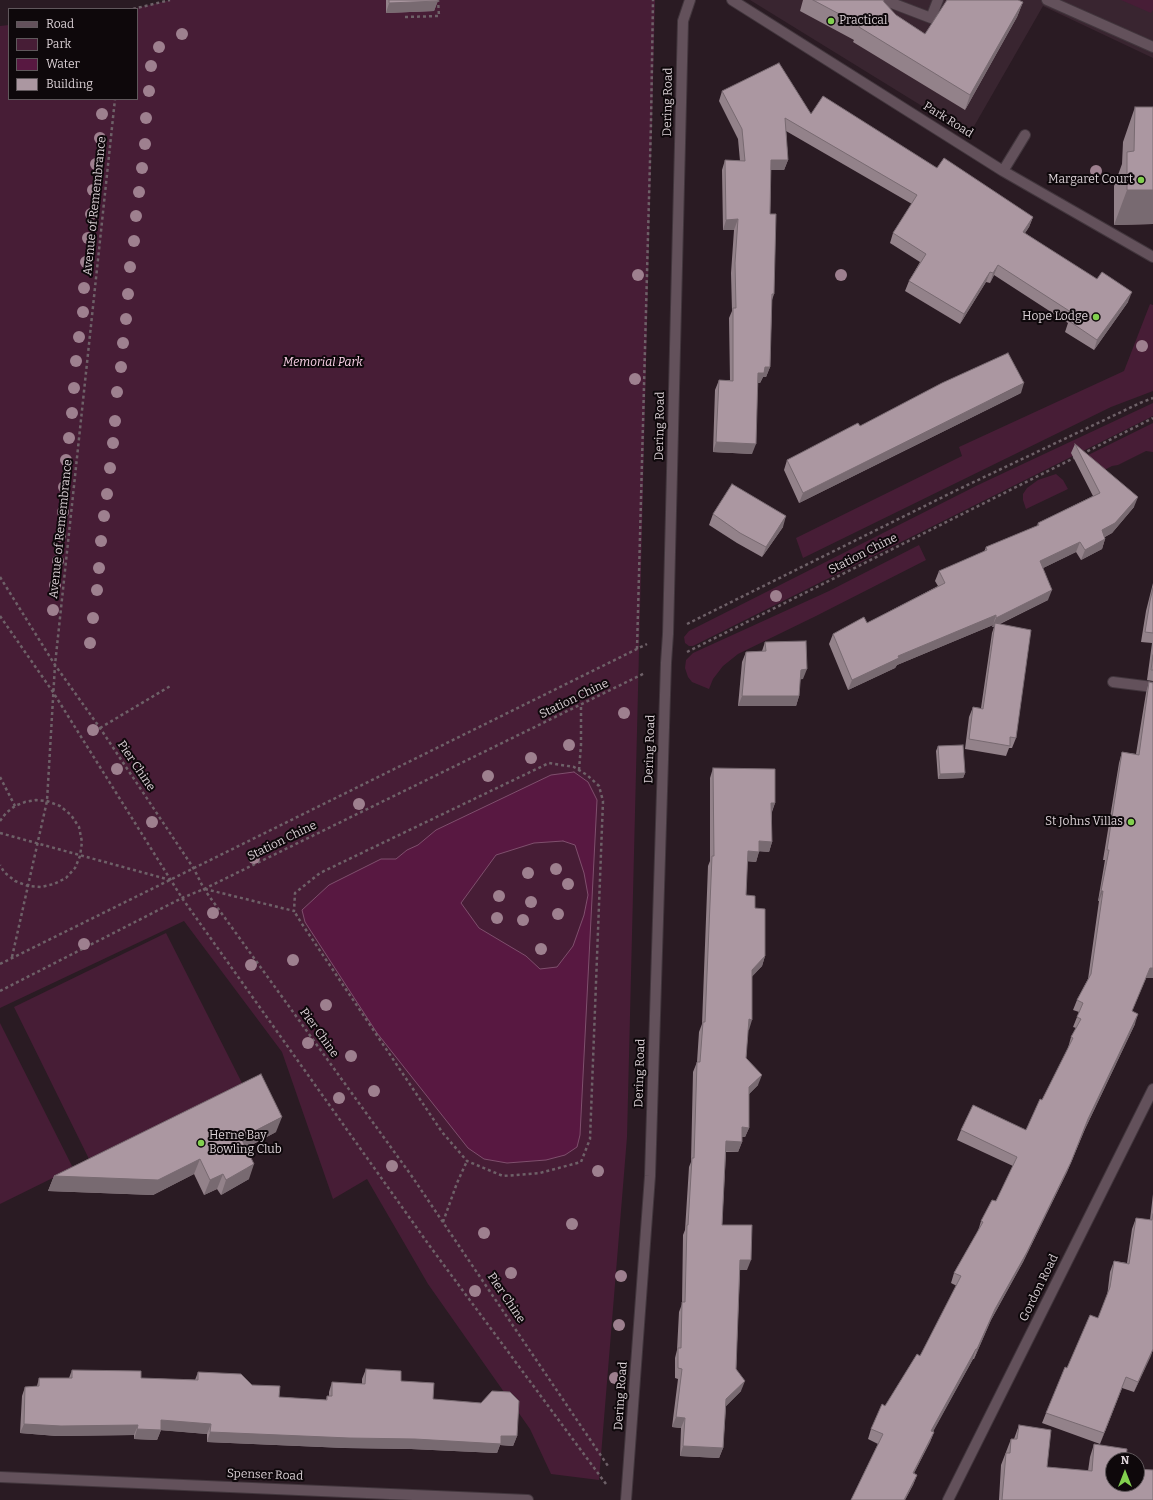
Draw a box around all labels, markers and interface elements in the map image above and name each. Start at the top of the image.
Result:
legend [8,8,138,100]
place label: Practical [839,14,887,28]
marker: Practical [826,16,836,26]
text: Road [46,17,74,31]
text: Park [46,37,71,51]
text: Water [46,57,80,71]
street label: Dering Road [660,68,676,136]
text: Building [46,77,93,91]
street label: Park Road [920,99,976,141]
street label: Avenue of Remembrance [81,136,109,276]
place label: Margaret Court [1048,173,1133,187]
marker: Margaret Court [1136,175,1146,185]
place label: Hope Lodge [1022,310,1088,324]
marker: Hope Lodge [1091,312,1101,322]
park label: Memorial Park [283,356,363,370]
street label: Dering Road [652,392,668,460]
street label: Avenue of Remembrance [47,459,75,599]
street label: Station Chine [826,531,900,577]
street label: Station Chine [537,676,611,722]
street label: Dering Road [642,714,658,784]
street label: Pier Chine [114,738,158,794]
place label: St Johns Villas [1045,815,1123,829]
marker: St Johns Villas [1126,817,1136,827]
street label: Station Chine [245,818,319,864]
street label: Pier Chine [296,1006,342,1060]
street label: Dering Road [632,1038,648,1108]
place label: Herne Bay Bowling Club [209,1129,282,1157]
marker: Herne Bay Bowling Club [196,1138,206,1148]
street label: Gordon Road [1017,1252,1061,1324]
street label: Pier Chine [484,1270,528,1326]
street label: Dering Road [611,1361,631,1431]
north arrow [1105,1452,1145,1492]
text: N [1121,1454,1129,1467]
street label: Spenser Road [227,1466,303,1484]

